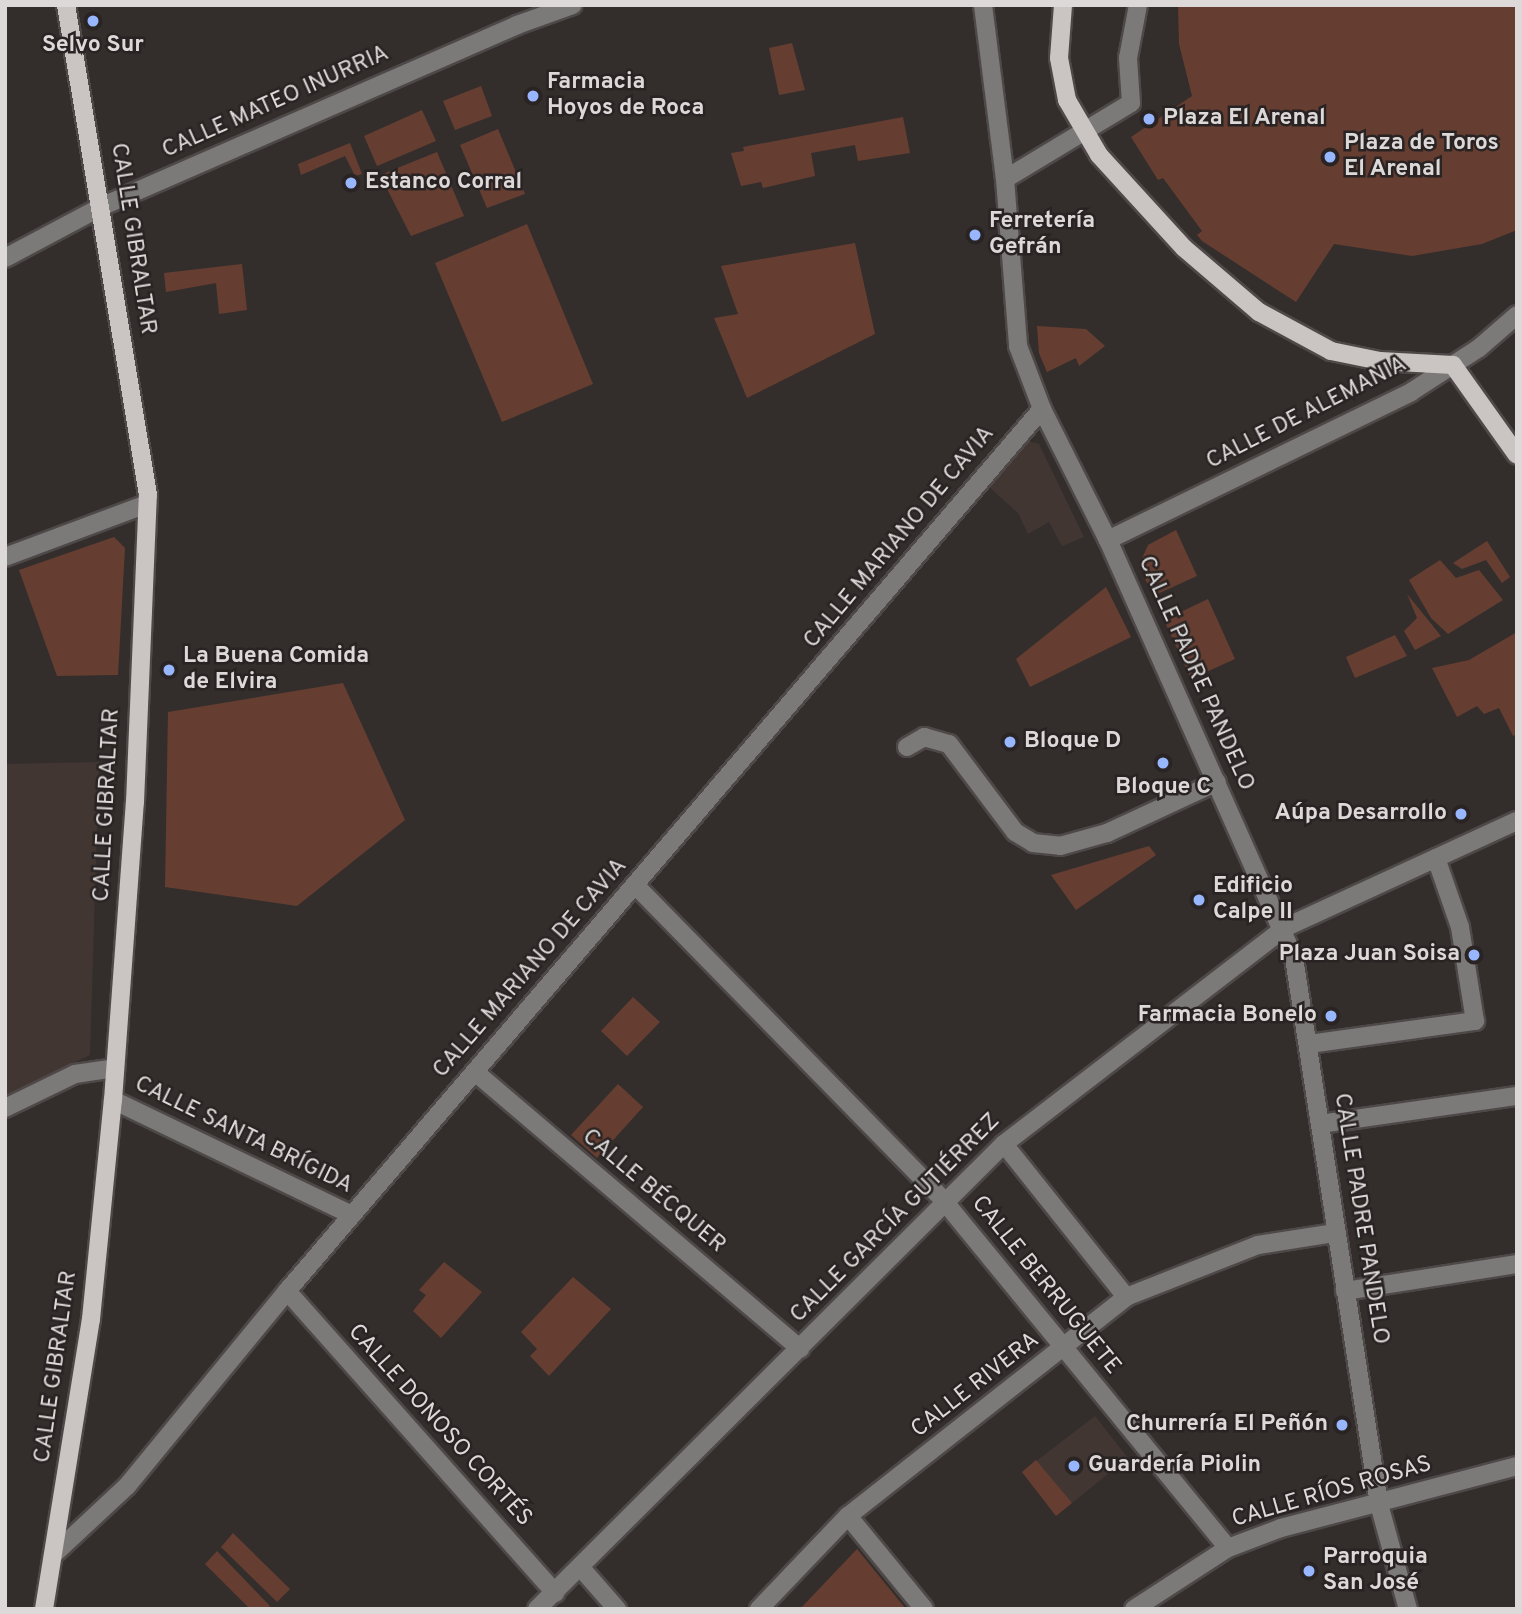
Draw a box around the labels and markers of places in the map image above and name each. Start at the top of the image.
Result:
marker: Selvo Sur [85,13,101,29]
place label: Selvo Sur [42,32,144,60]
place label: Farmacia Hoyos de Roca [547,69,704,123]
marker: Farmacia Hoyos de Roca [525,88,541,104]
place label: Plaza El Arenal [1163,105,1327,133]
marker: Plaza El Arenal [1141,111,1157,127]
place label: Plaza de Toros El Arenal [1344,130,1499,184]
marker: Plaza de Toros El Arenal [1322,149,1338,165]
place label: Estanco Corral [365,169,522,197]
marker: Estanco Corral [343,175,359,191]
place label: Ferretería Gefrán [989,208,1095,262]
marker: Ferretería Gefrán [967,227,983,243]
place label: La Buena Comida de Elvira [183,643,369,697]
marker: La Buena Comida de Elvira [161,662,177,678]
place label: Bloque D [1024,728,1121,756]
marker: Bloque D [1002,734,1018,750]
marker: Bloque C [1155,755,1171,771]
place label: Bloque C [1115,774,1211,802]
place label: Aúpa Desarrollo [1275,800,1447,828]
marker: Aúpa Desarrollo [1453,806,1469,822]
place label: Edificio Calpe II [1213,873,1293,927]
marker: Edificio Calpe II [1191,892,1207,908]
place label: Plaza Juan Soisa [1279,941,1460,969]
marker: Plaza Juan Soisa [1466,947,1482,963]
place label: Farmacia Bonelo [1138,1002,1317,1030]
marker: Farmacia Bonelo [1323,1008,1339,1024]
place label: Churrería El Peñón [1126,1411,1328,1439]
marker: Churrería El Peñón [1334,1417,1350,1433]
place label: Guardería Piolin [1088,1452,1261,1480]
marker: Guardería Piolin [1066,1458,1082,1474]
place label: Parroquia San José [1323,1544,1428,1598]
marker: Parroquia San José [1301,1563,1317,1579]

